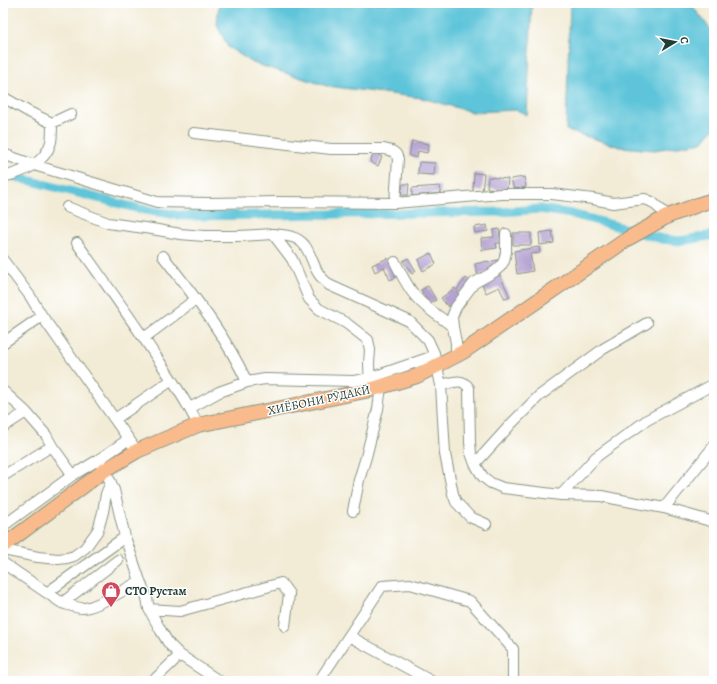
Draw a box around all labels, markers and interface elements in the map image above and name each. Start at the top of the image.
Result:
north arrow [655,22,695,62]
text: С [676,36,692,45]
street label: ХИЁБОНИ РӮДАКӢ [266,381,372,419]
shop icon: СТО Рустам [100,580,122,608]
place label: СТО Рустам [125,583,187,599]

